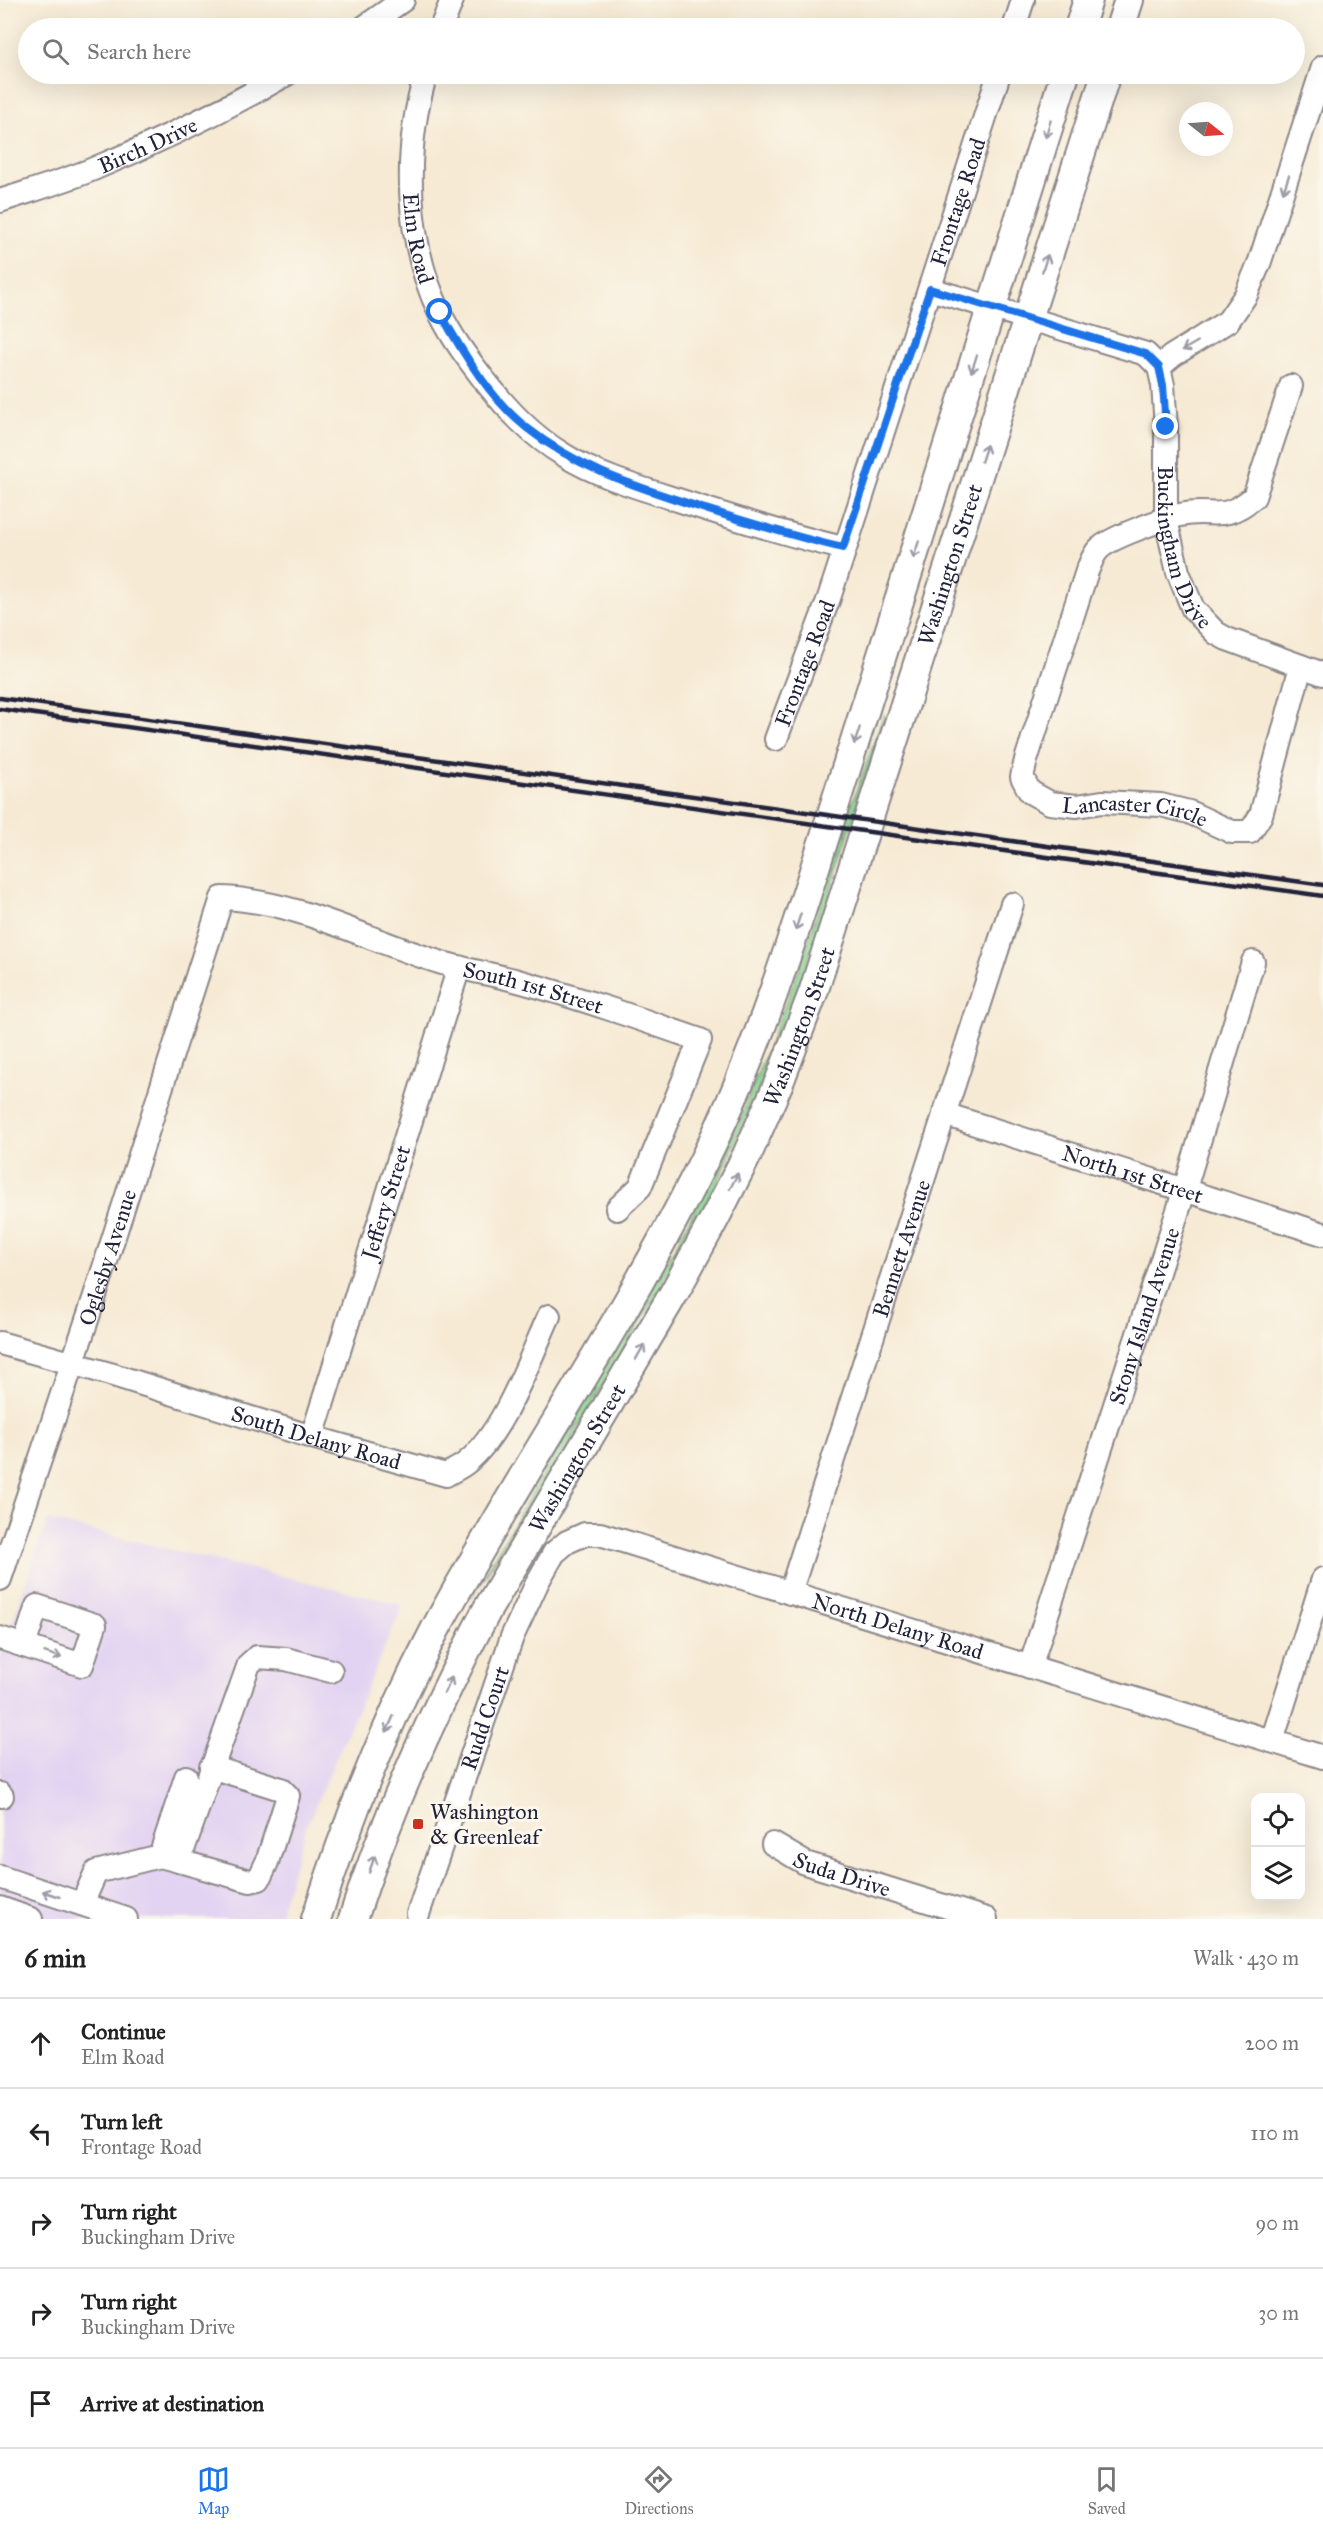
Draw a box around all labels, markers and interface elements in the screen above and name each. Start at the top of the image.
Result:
search box [18,18,1305,84]
icon: search [39,35,72,68]
text: Search here [87,38,191,65]
north arrow [1179,102,1233,156]
street label: Birch Drive [94,111,202,179]
one-way arrow [1042,119,1053,138]
street label: Frontage Road [924,134,991,270]
one-way arrow [1279,175,1290,193]
street label: Elm Road [398,192,440,287]
one-way arrow [1040,254,1051,273]
route start [426,298,452,324]
one-way arrow [1182,340,1199,352]
one-way arrow [968,354,979,373]
route end [1152,413,1178,439]
one-way arrow [980,444,991,463]
street label: Buckingham Drive [1152,466,1218,634]
street label: Washington Street [911,480,988,649]
one-way arrow [910,540,921,559]
street label: Frontage Road [768,596,841,730]
one-way arrow [851,726,862,745]
street label: Lancaster Circle [1061,788,1212,832]
one-way arrow [792,912,803,931]
street label: Washington Street [757,943,840,1110]
street label: South 1st Street [461,955,607,1020]
street label: North 1st Street [1059,1139,1207,1209]
street label: Jeffery Street [354,1142,416,1264]
one-way arrow [729,1173,740,1191]
street label: Bennett Avenue [866,1176,936,1321]
street label: Oglesby Avenue [73,1186,142,1329]
street label: Stony Island Avenue [1102,1224,1185,1408]
one-way arrow [634,1344,646,1361]
street label: Washington Street [522,1378,631,1537]
street label: South Delany Road [228,1399,404,1475]
street label: North Delany Road [809,1587,987,1665]
one-way arrow [43,1651,62,1662]
street label: Rudd Court [454,1662,515,1773]
one-way arrow [443,1676,455,1694]
one-way arrow [384,1715,396,1733]
map controls [1251,1793,1305,1901]
button: locate [1251,1793,1305,1847]
place label: Washington & Greenleaf [430,1798,543,1850]
marker: Washington & Greenleaf [411,1817,425,1831]
street label: Suda Drive [788,1846,894,1902]
button: layers [1251,1847,1305,1901]
one-way arrow [367,1855,378,1874]
one-way arrow [42,1888,61,1899]
text: 6 min [24,1942,86,1974]
text: Walk · 430 m [1193,1946,1299,1970]
text: Continue [81,2018,166,2045]
icon: ahead [24,2027,57,2060]
text: 200 m [1245,2031,1299,2055]
text: Elm Road [81,2045,164,2069]
text: Turn left [81,2108,163,2135]
icon: left [24,2117,57,2150]
text: 110 m [1251,2121,1299,2145]
text: Frontage Road [81,2135,202,2159]
text: Turn right [81,2198,177,2225]
icon: right [24,2207,57,2240]
text: 90 m [1256,2211,1299,2235]
text: Buckingham Drive [81,2225,235,2249]
text: Turn right [81,2288,177,2315]
icon: right [24,2297,57,2330]
text: 30 m [1258,2301,1299,2325]
text: Buckingham Drive [81,2315,235,2339]
icon: arrive [24,2387,57,2420]
text: Arrive at destination [81,2390,264,2417]
tab: Map [197,2463,230,2518]
tab: Directions [624,2463,693,2518]
tab: Saved [1088,2463,1126,2518]

